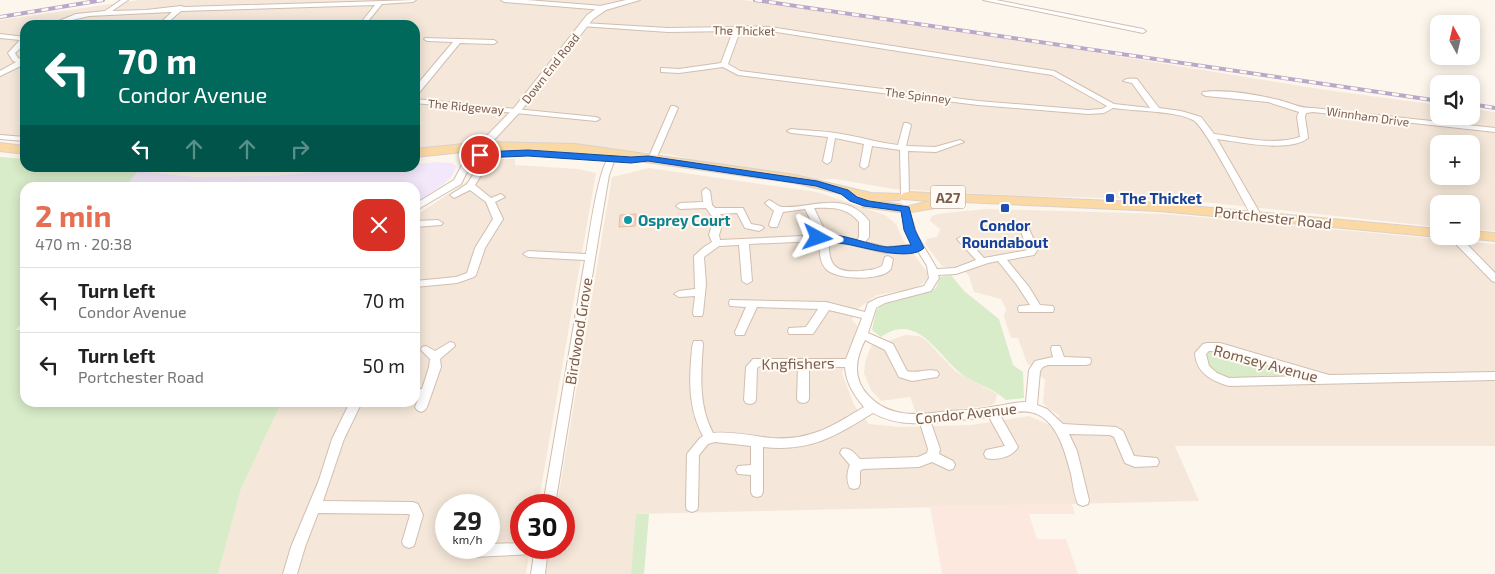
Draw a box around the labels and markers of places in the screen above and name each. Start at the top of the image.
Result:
pin [459,134,501,176]
place label: The Thicket [1120,189,1202,207]
marker: The Thicket [1104,192,1116,204]
marker: Condor Roundabout [999,202,1011,214]
place label: Osprey Court [638,211,730,230]
marker: Osprey Court [622,214,634,226]
place label: Condor Roundabout [962,216,1048,251]

